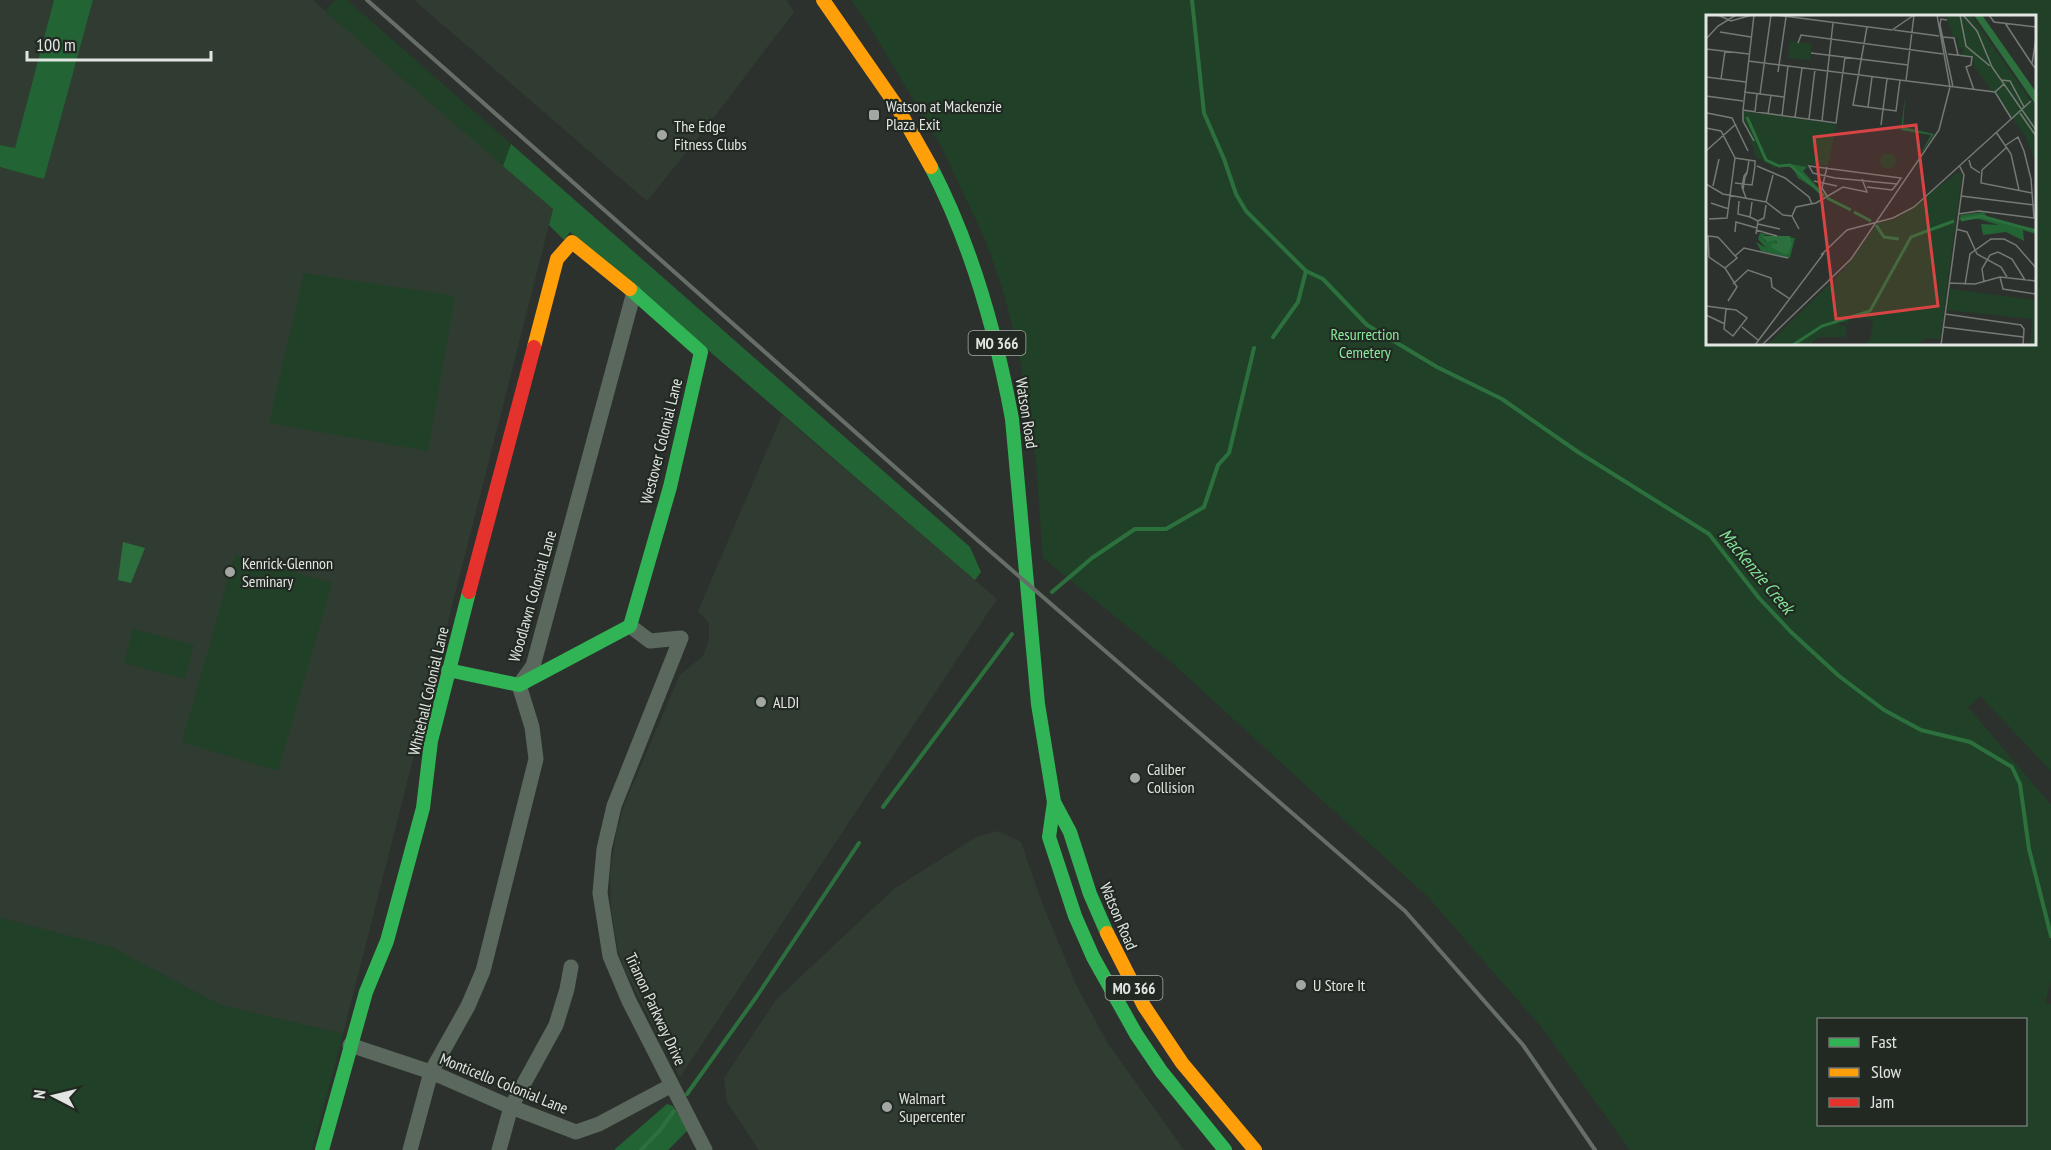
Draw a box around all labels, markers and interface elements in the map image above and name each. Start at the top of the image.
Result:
inset map [1706,15,2036,345]
scale bar [27,24,212,62]
text: 100 m [36,33,76,56]
place label: Watson at Mackenzie Plaza Exit [886,96,1002,134]
marker: Watson at Mackenzie Plaza Exit [867,108,881,122]
place label: The Edge Fitness Clubs [674,116,747,154]
marker: The Edge Fitness Clubs [655,128,669,142]
park label: Resurrection Cemetery [1331,324,1399,362]
road number: MO 366 [968,331,1026,355]
street label: Westover Colonial Lane [636,376,686,506]
street label: Watson Road [1012,376,1042,450]
water label: MacKenzie Creek [1714,523,1801,620]
street label: Woodlawn Colonial Lane [504,528,560,664]
place label: Kenrick-Glennon Seminary [242,553,333,591]
marker: Kenrick-Glennon Seminary [223,565,237,579]
street label: Whitehall Colonial Lane [403,625,453,757]
place label: ALDI [773,692,799,712]
marker: ALDI [754,695,768,709]
place label: Caliber Collision [1147,759,1195,797]
marker: Caliber Collision [1128,771,1142,785]
street label: Watson Road [1096,879,1142,953]
street label: Trianon Parkway Drive [621,949,691,1069]
place label: U Store It [1313,975,1366,995]
road number: MO 366 [1106,976,1162,1000]
marker: U Store It [1294,978,1308,992]
legend [1817,1018,2027,1126]
text: Fast [1871,1030,1897,1053]
street label: Monticello Colonial Lane [437,1048,571,1118]
text: Slow [1871,1060,1902,1083]
north arrow [24,1066,84,1126]
place label: Walmart Supercenter [899,1088,966,1126]
text: N [29,1089,50,1100]
text: Jam [1870,1090,1894,1113]
marker: Walmart Supercenter [880,1100,894,1114]

